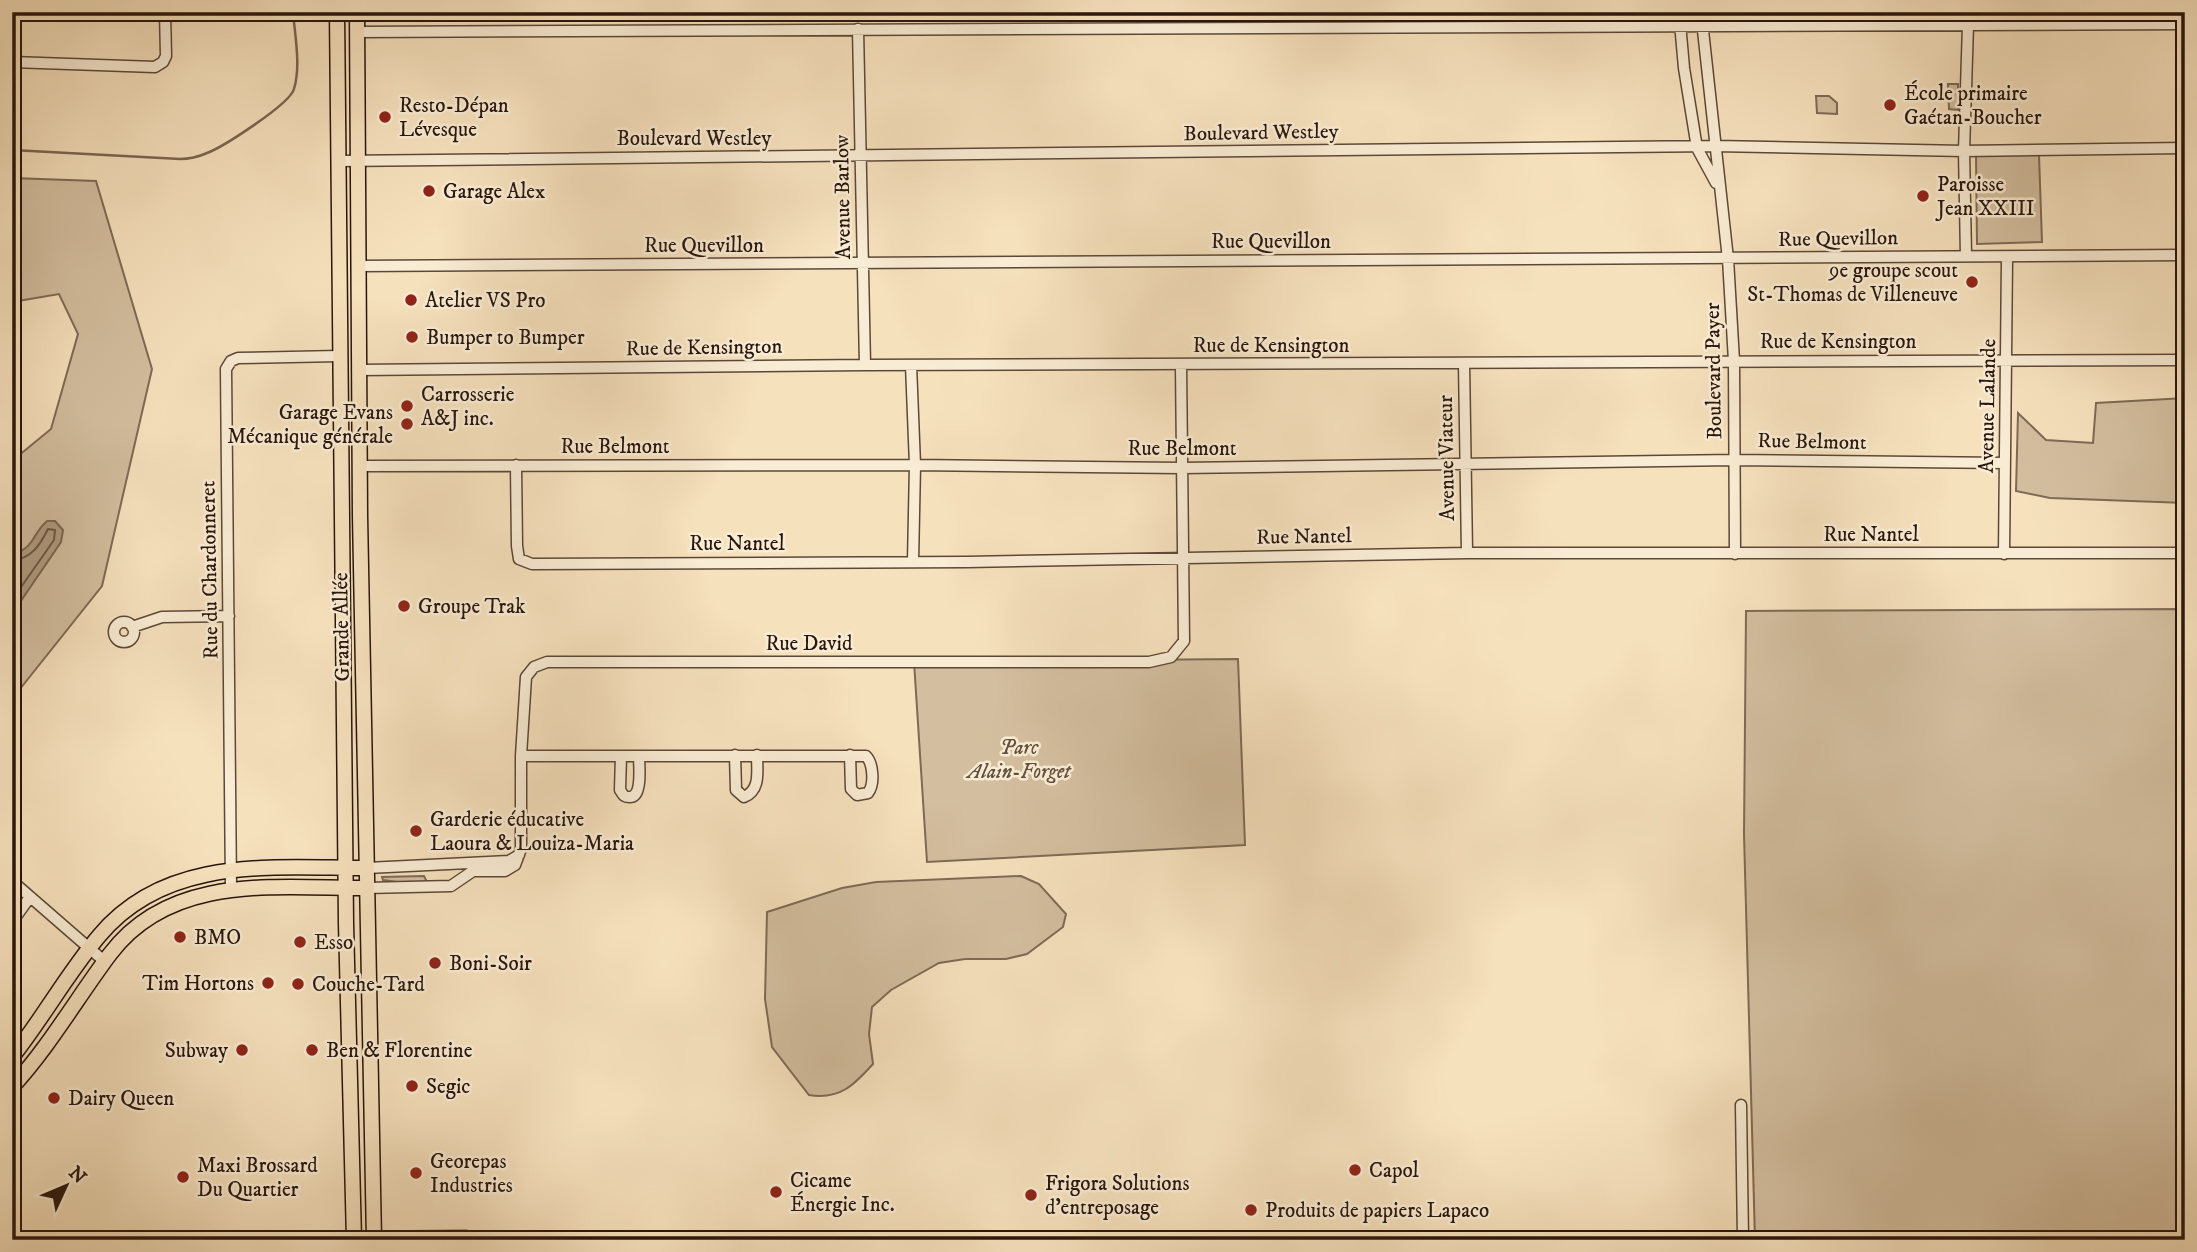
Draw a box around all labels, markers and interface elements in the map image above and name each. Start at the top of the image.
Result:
place label: École primaire Gaétan-Boucher [1904,80,2042,131]
place label: Resto-Dépan Lévesque [399,93,509,143]
marker: École primaire Gaétan-Boucher [1882,97,1898,113]
marker: Resto-Dépan Lévesque [377,109,393,125]
street label: Boulevard Westley [1183,119,1340,147]
street label: Boulevard Westley [616,126,773,152]
street label: Avenue Barlow [829,134,857,260]
place label: Paroisse Jean XXIII [1935,172,2035,222]
place label: Garage Alex [443,179,545,205]
marker: Garage Alex [421,183,437,199]
marker: Paroisse Jean XXIII [1915,188,1931,204]
street label: Rue Quevillon [1778,225,1898,253]
street label: Rue Quevillon [1211,229,1331,255]
street label: Rue Quevillon [644,233,764,259]
place label: 9e groupe scout St-Thomas de Villeneuve [1747,258,1958,308]
marker: 9e groupe scout St-Thomas de Villeneuve [1964,274,1980,290]
place label: Atelier VS Pro [425,288,546,314]
marker: Atelier VS Pro [403,292,419,308]
street label: Boulevard Payer [1700,302,1728,440]
place label: Bumper to Bumper [426,325,585,351]
marker: Bumper to Bumper [404,329,420,345]
street label: Rue de Kensington [1760,329,1916,355]
street label: Rue de Kensington [1193,333,1349,359]
street label: Rue de Kensington [625,334,783,362]
street label: Avenue Lalande [1974,338,2002,473]
place label: Carrosserie A&J inc. [421,382,515,432]
street label: Avenue Viateur [1433,395,1461,521]
marker: Carrosserie A&J inc. [399,398,415,414]
place label: Garage Evans Mécanique générale [227,400,393,450]
marker: Garage Evans Mécanique générale [399,416,415,432]
street label: Rue Belmont [1757,428,1867,456]
street label: Rue Belmont [560,434,670,460]
street label: Rue Belmont [1127,436,1237,462]
street label: Rue du Chardonneret [195,480,225,659]
street label: Rue Nantel [1823,522,1919,548]
street label: Rue Nantel [1256,523,1353,551]
street label: Rue Nantel [689,531,785,557]
street label: Grande Allée [328,572,356,682]
place label: Groupe Trak [418,594,526,620]
marker: Groupe Trak [396,598,412,614]
street label: Rue David [766,631,853,657]
park label: Parc Alain-Forget [966,735,1072,785]
place label: Garderie éducative Laoura & Louiza-Maria [430,807,634,857]
marker: Garderie éducative Laoura & Louiza-Maria [408,823,424,839]
place label: BMO [194,925,241,951]
marker: BMO [172,929,188,945]
place label: Esso [314,930,353,956]
marker: Esso [292,934,308,950]
place label: Boni-Soir [449,951,532,977]
marker: Boni-Soir [427,955,443,971]
place label: Tim Hortons [142,971,254,997]
place label: Couche-Tard [312,972,425,998]
marker: Tim Hortons [260,975,276,991]
marker: Couche-Tard [290,976,306,992]
place label: Subway [165,1038,229,1064]
place label: Ben & Florentine [326,1038,473,1064]
marker: Subway [234,1042,250,1058]
marker: Ben & Florentine [304,1042,320,1058]
place label: Segic [426,1074,470,1100]
marker: Segic [404,1078,420,1094]
place label: Dairy Queen [68,1086,174,1112]
marker: Dairy Queen [46,1090,62,1106]
place label: Georepas Industries [430,1149,513,1199]
north arrow [32,1150,102,1220]
place label: Maxi Brossard Du Quartier [197,1153,318,1203]
place label: Capol [1369,1158,1420,1184]
text: N [63,1162,91,1189]
marker: Capol [1347,1162,1363,1178]
marker: Georepas Industries [408,1165,424,1181]
place label: Cicame Énergie Inc. [790,1168,895,1218]
marker: Maxi Brossard Du Quartier [175,1169,191,1185]
place label: Frigora Solutions d'entreposage [1045,1171,1190,1221]
marker: Cicame Énergie Inc. [768,1184,784,1200]
marker: Frigora Solutions d'entreposage [1023,1187,1039,1203]
place label: Produits de papiers Lapaco [1265,1198,1489,1224]
marker: Produits de papiers Lapaco [1243,1202,1259,1218]

